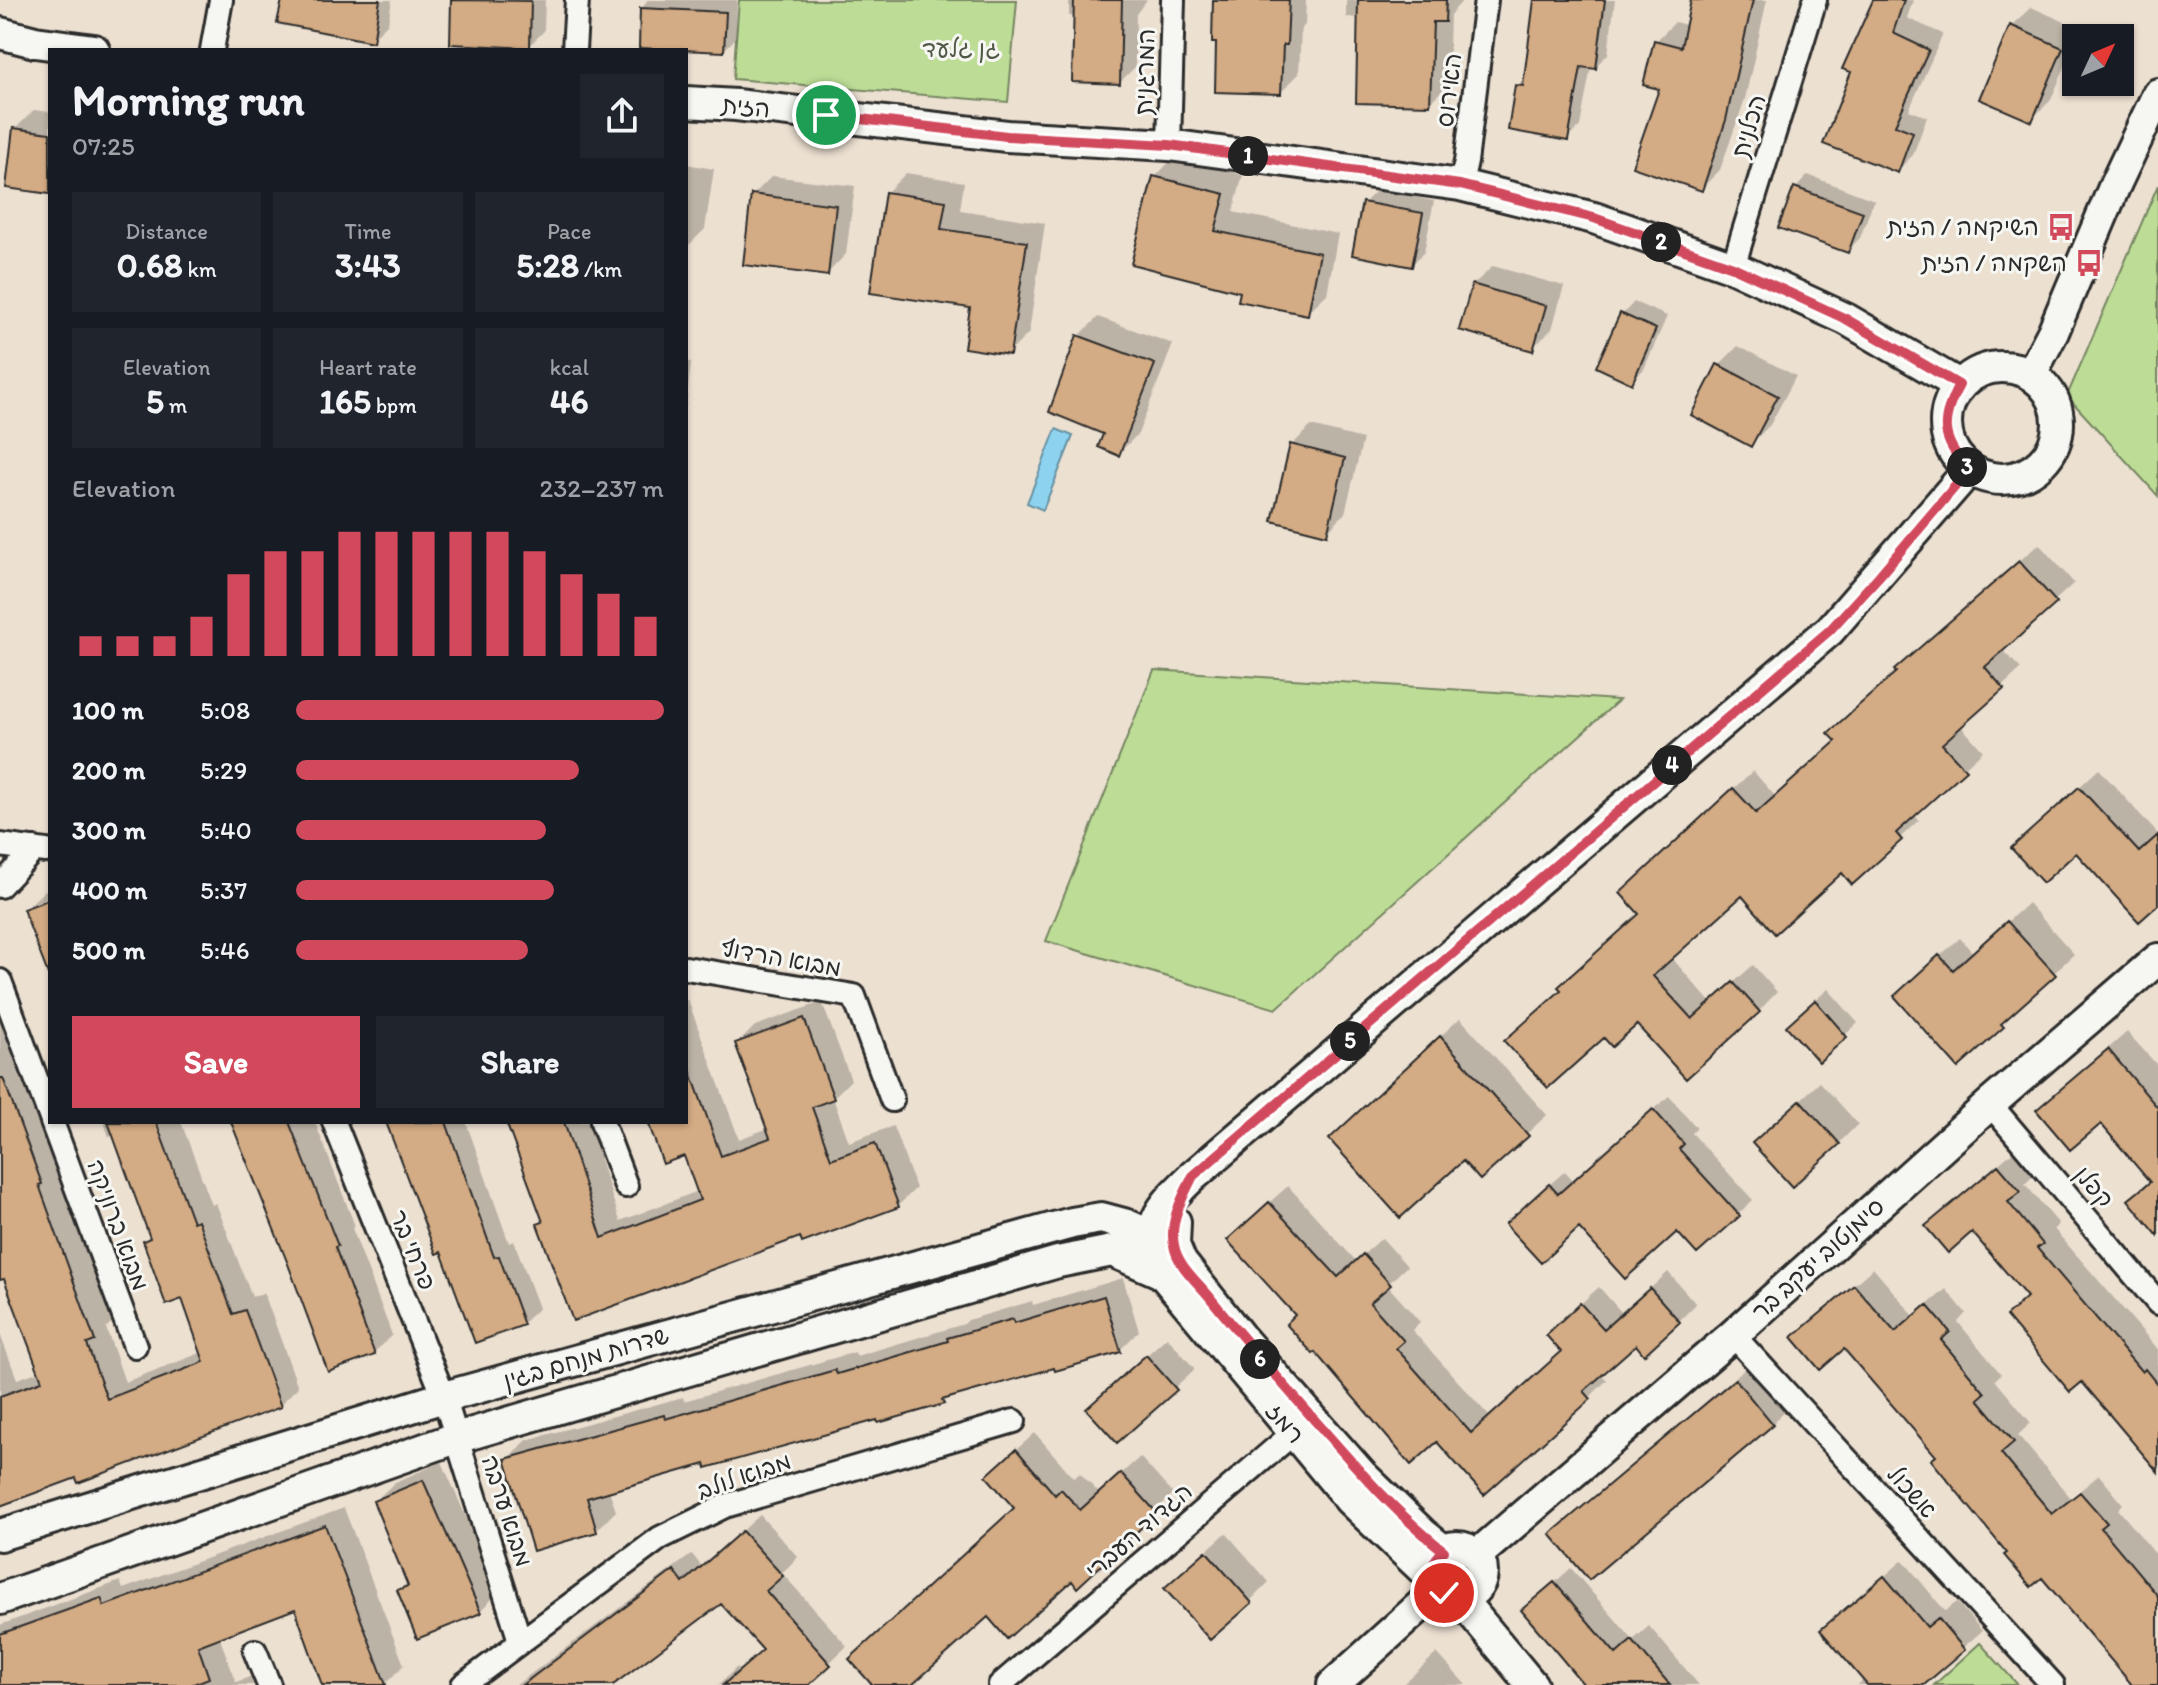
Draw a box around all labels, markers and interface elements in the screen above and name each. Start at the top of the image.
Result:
north arrow [2062,24,2134,96]
map controls [2062,24,2134,96]
street label: המרגנית [1128,28,1161,116]
park label: גן גלעד [922,34,1000,63]
street label: האירוס [1430,51,1467,129]
text: Morning run [72,73,305,126]
button: share [580,74,664,158]
pin [792,81,860,149]
street label: הזית [718,89,772,123]
street label: הכלנית [1725,90,1772,161]
icon: arrive [804,93,848,137]
text: 07:25 [72,130,135,162]
pin: 1 [1228,136,1268,176]
text: 1 [1243,142,1253,169]
place label: השיקמה / הזית [1885,212,2039,241]
bus stop icon: השיקמה / הזית [2046,212,2076,242]
text: Distance [125,218,208,245]
text: Time [345,218,391,245]
text: Pace [547,218,591,245]
pin: 2 [1641,222,1681,262]
text: 2 [1655,228,1667,255]
text: 0.68 [117,245,183,286]
text: 3:43 [335,245,401,286]
text: 5:28 [516,245,579,286]
place label: השקמה / הזית [1919,248,2067,277]
bus stop icon: השקמה / הזית [2074,248,2104,278]
text: km [183,256,217,283]
text: /km [579,256,622,283]
text: Elevation [123,354,210,381]
text: Heart rate [319,354,417,381]
text: kcal [550,354,589,381]
text: 5 [146,381,164,422]
text: 165 [319,381,371,422]
text: 46 [550,381,589,422]
text: m [164,392,187,419]
text: bpm [371,392,417,419]
pin: 3 [1947,447,1987,487]
text: 3 [1961,453,1973,480]
text: Elevation [72,472,175,504]
text: 232–237 m [540,472,664,504]
text: 100 m [72,694,144,726]
text: 5:08 [200,694,250,726]
pin: 4 [1652,745,1692,785]
text: 4 [1665,751,1679,778]
text: 200 m [72,754,145,786]
text: 5:29 [200,754,247,786]
text: 300 m [72,814,146,846]
text: 5:40 [200,814,252,846]
text: 400 m [72,874,147,906]
text: 5:37 [200,874,247,906]
street label: מבוא הרדוף [719,933,844,982]
text: 500 m [72,934,145,966]
text: 5:46 [200,934,249,966]
button: Save [72,1016,360,1108]
button: Share [376,1016,664,1108]
pin: 5 [1330,1021,1370,1061]
text: 5 [1344,1027,1356,1054]
street label: מבוא ברוניקה [80,1155,156,1295]
street label: קפלן [2068,1160,2120,1214]
street label: סימנטוב יעקב בר [1745,1191,1890,1326]
street label: פרחי בר [384,1205,443,1294]
street label: שדרות מנחם בגין [500,1320,672,1395]
pin: 6 [1240,1339,1280,1379]
text: 6 [1254,1345,1266,1372]
street label: רמז [1260,1396,1311,1449]
street label: מבוא לולב [693,1446,795,1505]
street label: מבוא ערבה [476,1452,539,1570]
street label: אשכול [1881,1459,1943,1524]
street label: הגדוד העברי [1079,1476,1198,1585]
pin [1410,1559,1478,1627]
icon: check [1422,1571,1466,1615]

